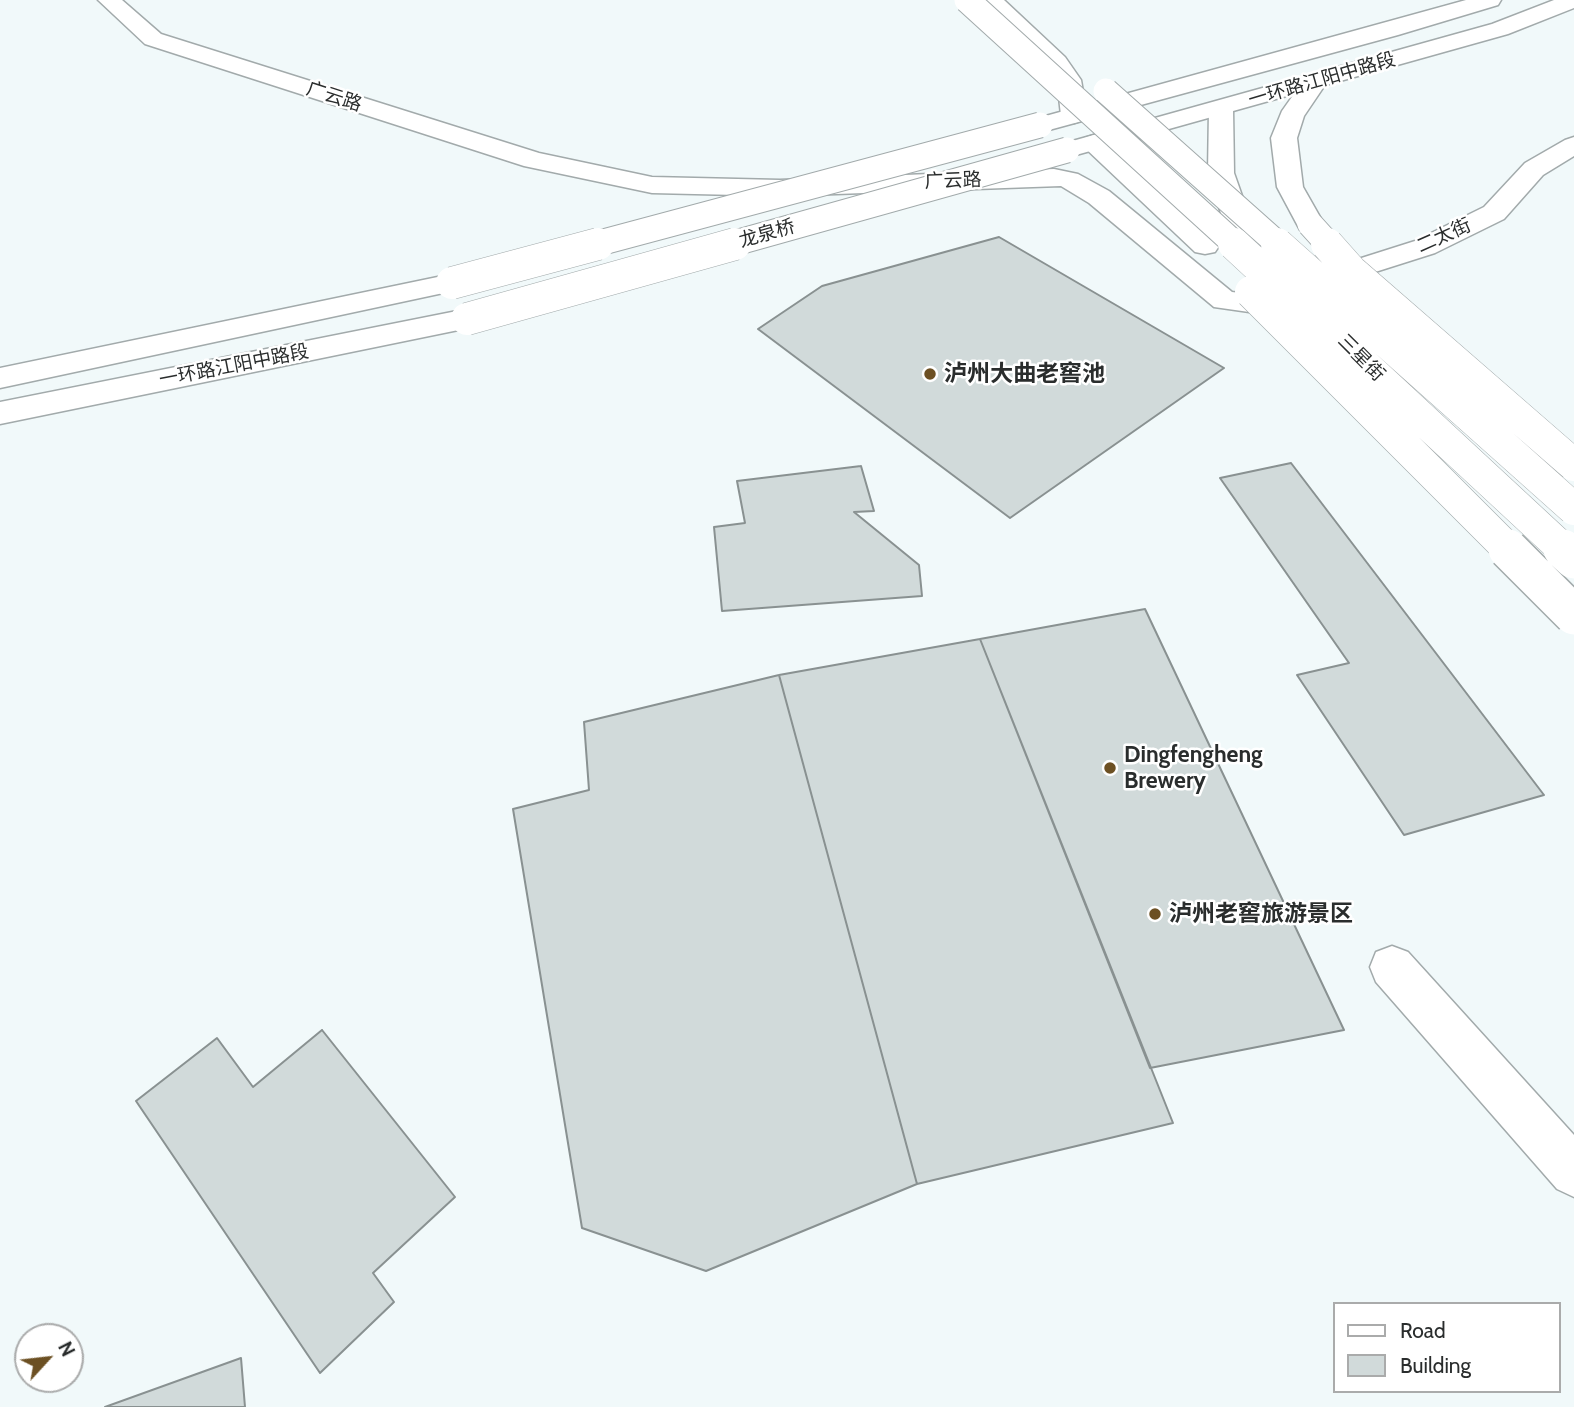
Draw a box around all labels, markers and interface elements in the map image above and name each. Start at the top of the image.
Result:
street label: 一环路江阳中路段 [1246,48,1398,112]
street label: 广云路 [303,77,365,117]
street label: 广云路 [924,169,982,193]
street label: 二太街 [1413,214,1475,258]
street label: 龙泉桥 [736,215,798,253]
street label: 三星街 [1333,330,1389,386]
street label: 一环路江阳中路段 [157,340,311,392]
place label: 泸州大曲老窖池 [944,360,1105,388]
marker: 泸州大曲老窖池 [922,366,938,382]
place label: Dingfengheng Brewery [1124,741,1263,795]
marker: Dingfengheng Brewery [1102,760,1118,776]
place label: 泸州老窖旅游景区 [1169,900,1353,928]
marker: 泸州老窖旅游景区 [1147,906,1163,922]
legend [1332,1302,1560,1393]
text: Road [1400,1318,1446,1343]
north arrow [14,1323,84,1393]
text: N [53,1338,80,1360]
text: Building [1400,1353,1471,1378]

